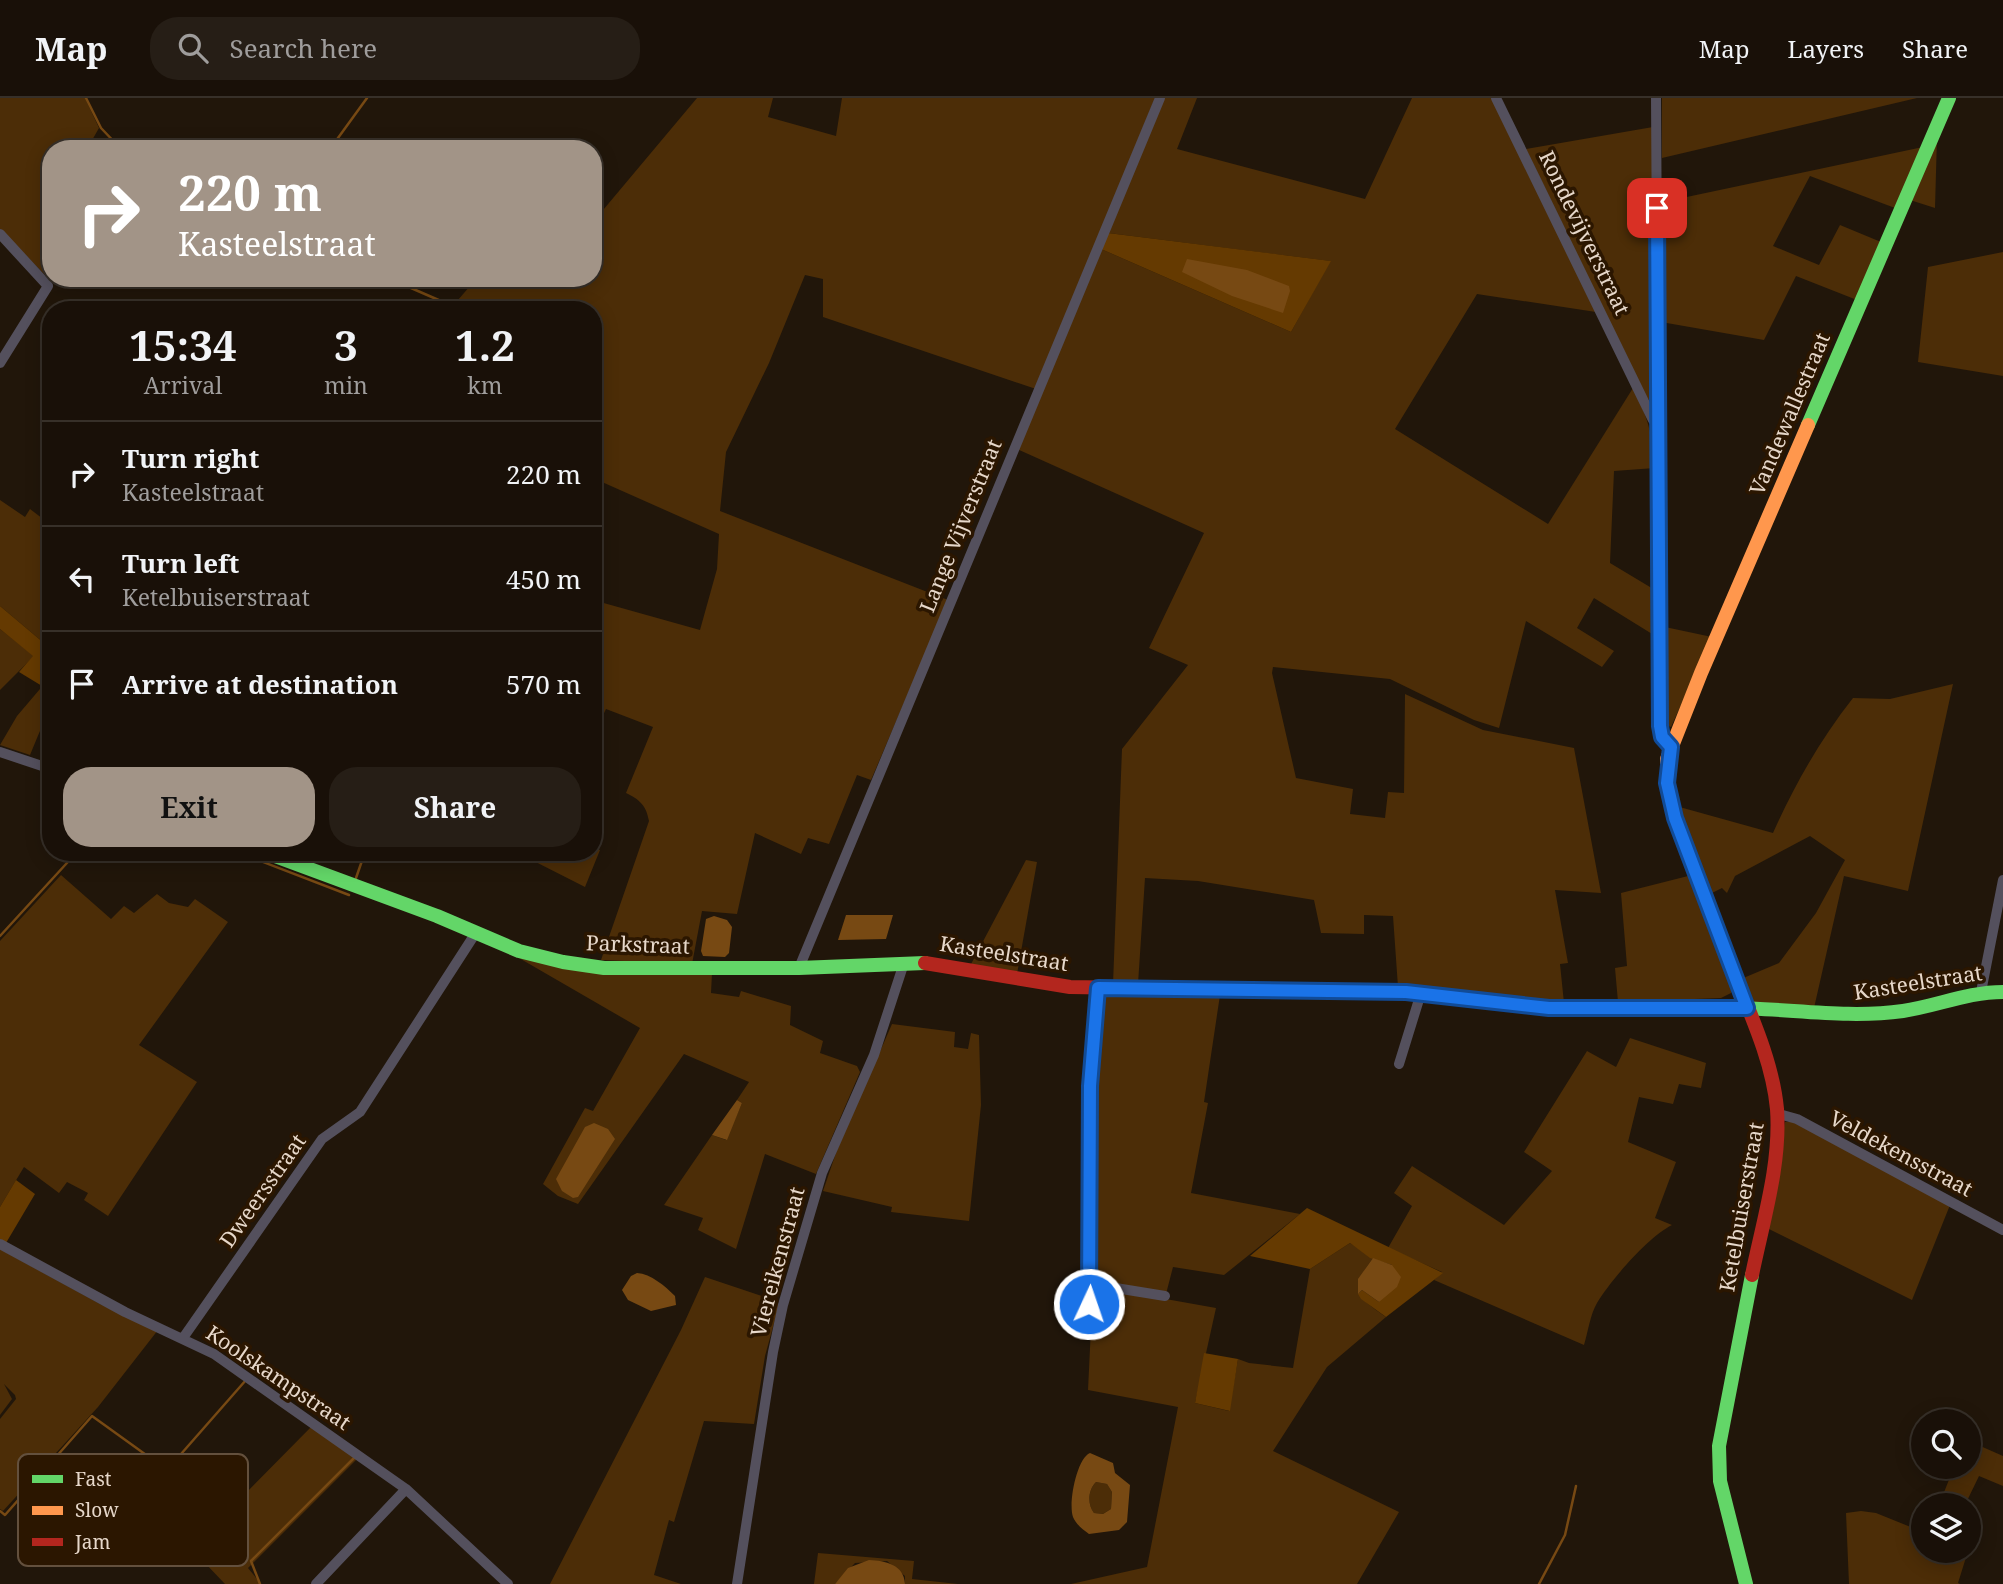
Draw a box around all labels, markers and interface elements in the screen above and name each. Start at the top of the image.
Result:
search box [150,17,640,80]
text: Map [35,26,108,71]
icon: search [174,29,212,67]
text: Search here [230,30,377,66]
text: Map [1699,32,1750,65]
text: Layers [1788,32,1864,65]
text: Share [1902,32,1968,65]
street label: Rondevijverstraat [1533,146,1637,319]
text: 220 m [178,159,322,225]
icon: right [63,168,154,259]
pin [1627,178,1687,238]
icon: arrive [1638,189,1676,227]
text: Kasteelstraat [178,222,376,265]
text: 15:34 [129,316,237,373]
text: 3 [334,316,358,373]
text: 1.2 [455,316,515,373]
street label: Vandewallestraat [1742,328,1836,499]
text: Arrival [144,369,222,401]
text: min [324,369,368,401]
text: km [467,369,503,401]
street label: Lange Vijverstraat [913,435,1008,616]
text: Turn right [122,440,259,476]
icon: right [63,455,101,493]
text: 220 m [506,456,581,492]
text: Kasteelstraat [122,476,264,508]
text: Turn left [122,545,239,581]
icon: left [63,560,101,598]
text: 450 m [506,561,581,597]
text: Ketelbuiserstraat [122,581,310,613]
icon: arrive [63,665,101,703]
text: Arrive at destination [122,666,398,702]
text: 570 m [506,666,581,702]
button: Exit [63,767,315,847]
button: Share [329,767,581,847]
street label: Parkstraat [586,928,691,960]
street label: Kasteelstraat [938,929,1070,977]
street label: Kasteelstraat [1852,958,1984,1006]
street label: Veldekensstraat [1825,1104,1978,1203]
street label: Ketelbuiserstraat [1712,1120,1770,1294]
street label: Dweersstraat [213,1128,312,1253]
street label: Viereikenstraat [744,1184,810,1340]
position arrow [1052,1267,1126,1341]
street label: Koolskampstraat [201,1318,356,1436]
map controls [1911,1409,1981,1563]
button: search [1911,1409,1981,1479]
legend [18,1454,248,1566]
text: Fast [75,1466,112,1492]
button: layers [1911,1493,1981,1563]
text: Slow [75,1497,119,1523]
text: Jam [74,1529,110,1555]

